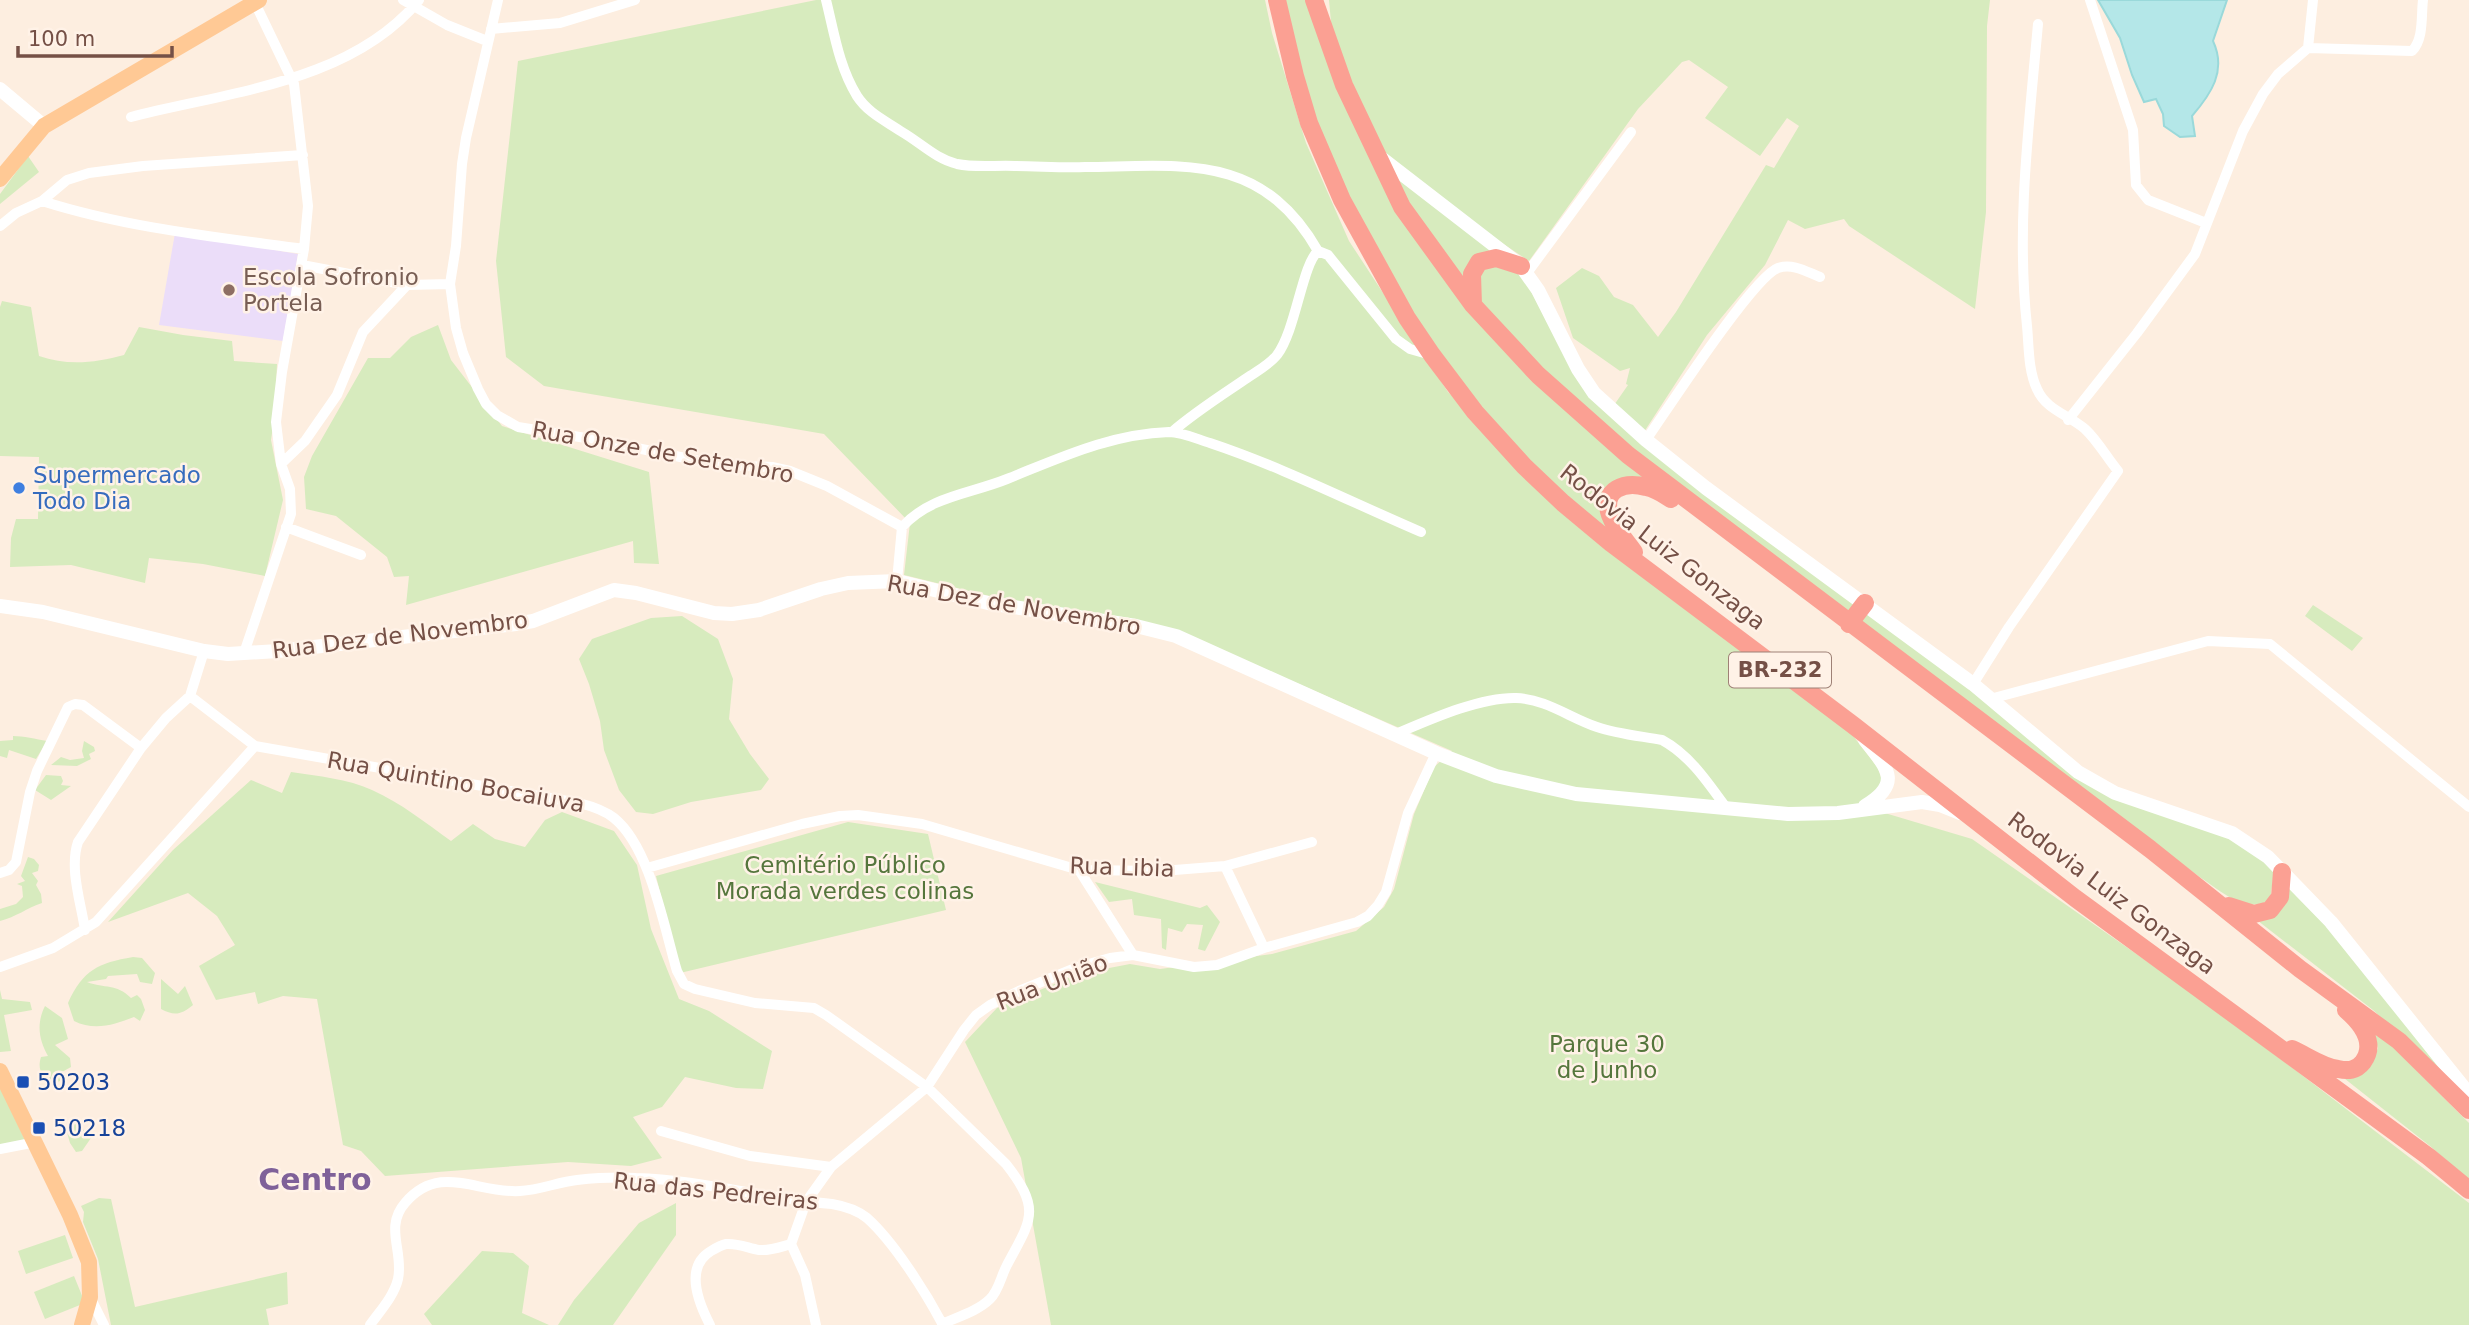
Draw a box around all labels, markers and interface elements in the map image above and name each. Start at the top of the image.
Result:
scale bar [18,14,172,58]
text: 100 m [28,27,95,51]
place label: Escola Sofronio Portela [243,264,419,316]
marker: Escola Sofronio Portela [221,282,237,298]
street label: Rua Onze de Setembro [530,416,796,488]
street label: Rodovia Luiz Gonzaga [1555,459,1771,635]
place label: Supermercado Todo Dia [32,462,201,514]
marker: Supermercado Todo Dia [11,480,27,496]
street label: Rua Dez de Novembro [885,570,1143,640]
street label: Rua Dez de Novembro [271,606,529,664]
road number: BR-232 [1729,652,1831,688]
street label: Rua Quintino Bocaiuva [325,747,587,817]
street label: Rodovia Luiz Gonzaga [2003,806,2221,980]
park label: Cemitério Público Morada verdes colinas [716,852,974,904]
street label: Rua Libia [1069,852,1175,882]
street label: Rua União [993,949,1111,1015]
park label: Parque 30 de Junho [1549,1031,1665,1083]
place label: 50203 [37,1069,110,1095]
marker: 50203 [15,1074,31,1090]
place label: 50218 [53,1115,126,1141]
marker: 50218 [31,1120,47,1136]
district label: Centro [258,1162,372,1197]
street label: Rua das Pedreiras [612,1167,820,1215]

